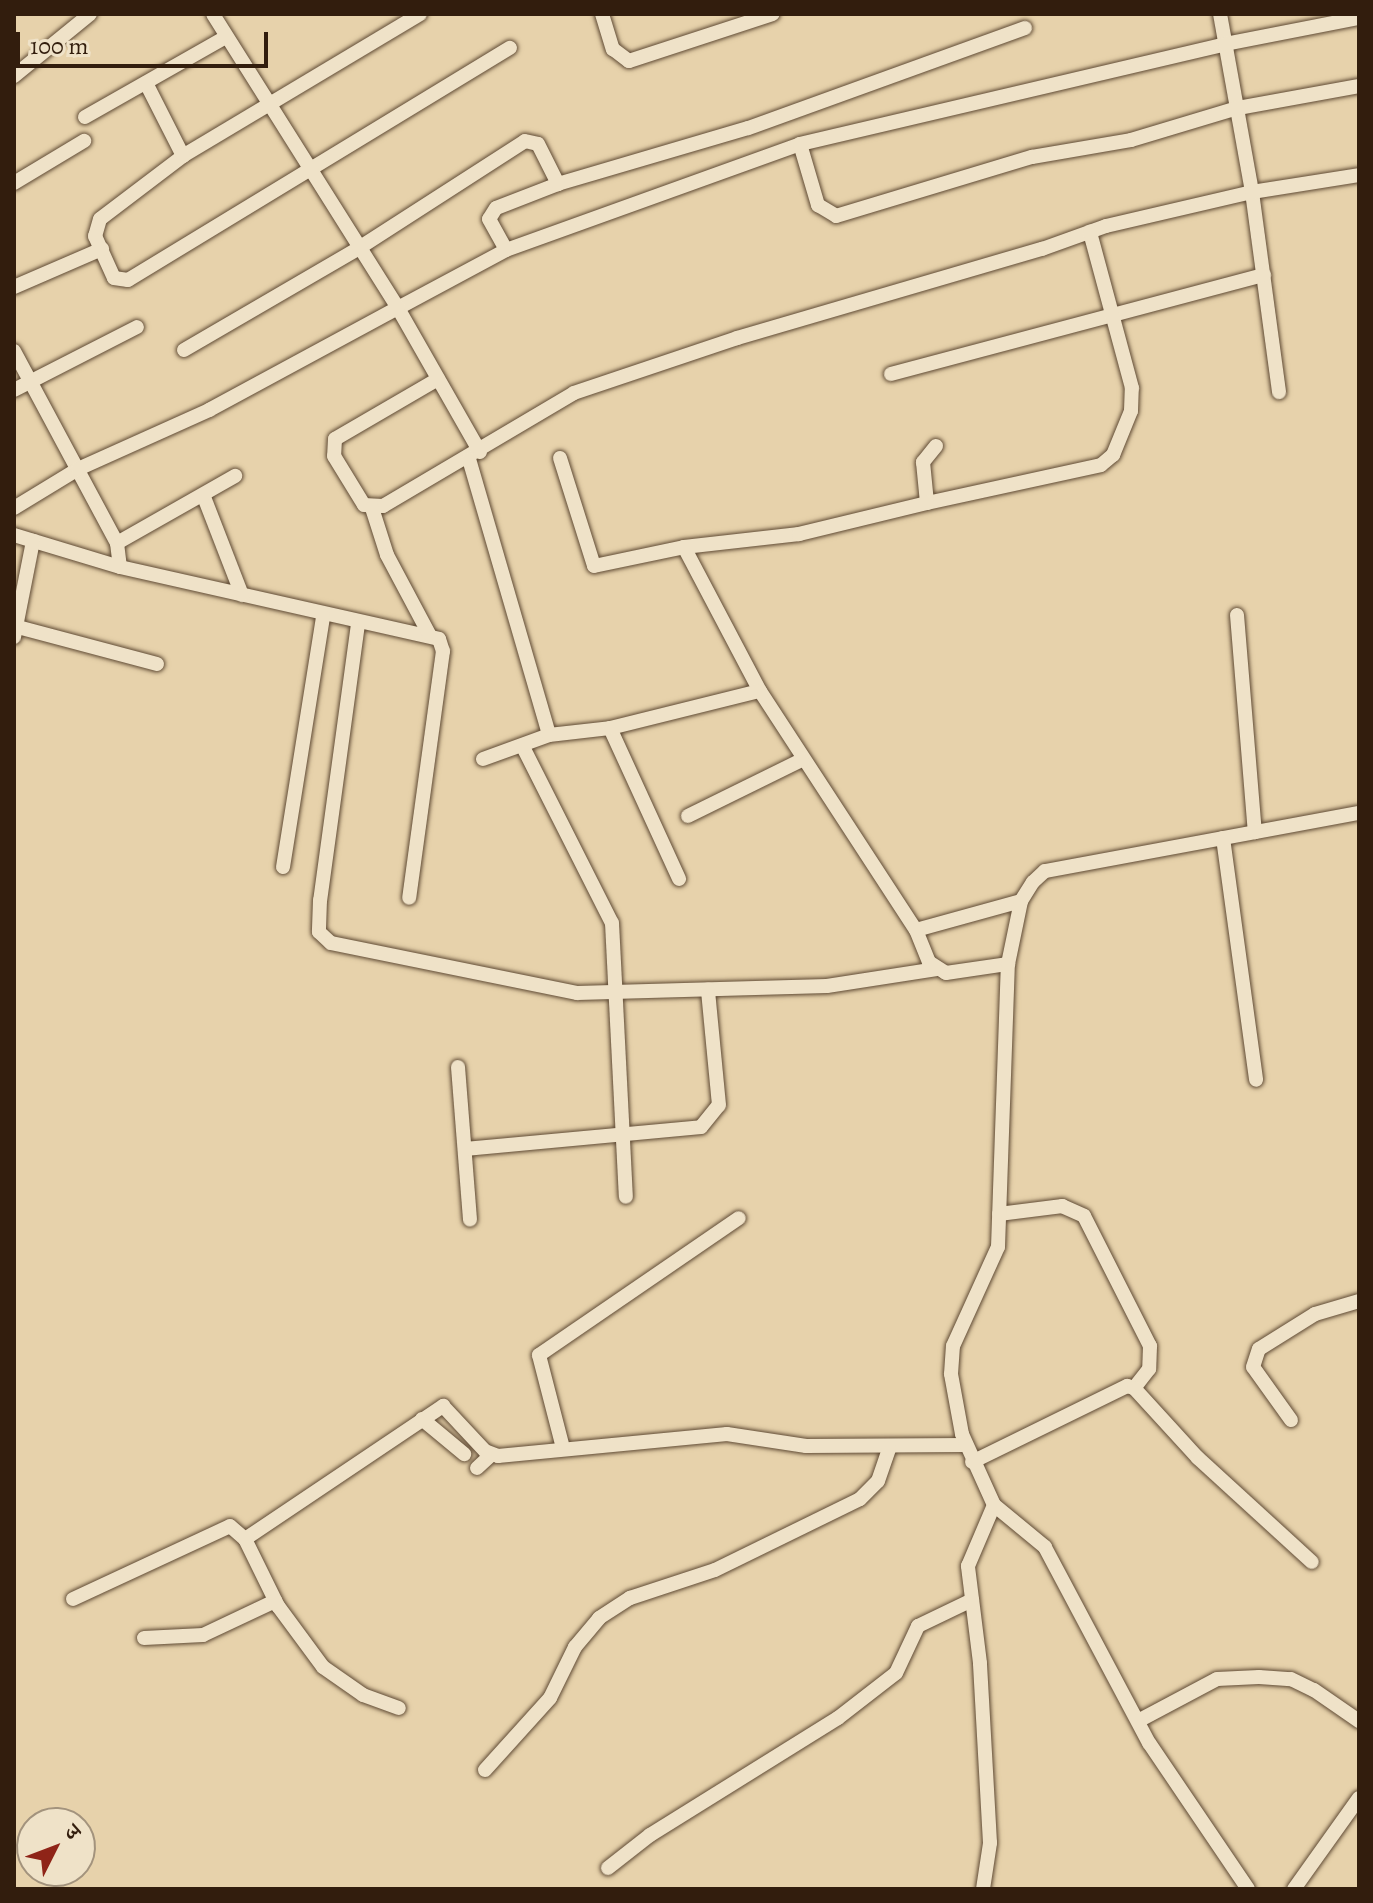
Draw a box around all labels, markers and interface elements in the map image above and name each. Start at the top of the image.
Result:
scale bar [20,16,272,66]
text: 100 m [30,30,89,62]
north arrow [16,1807,96,1887]
text: उ [57,1818,87,1846]

